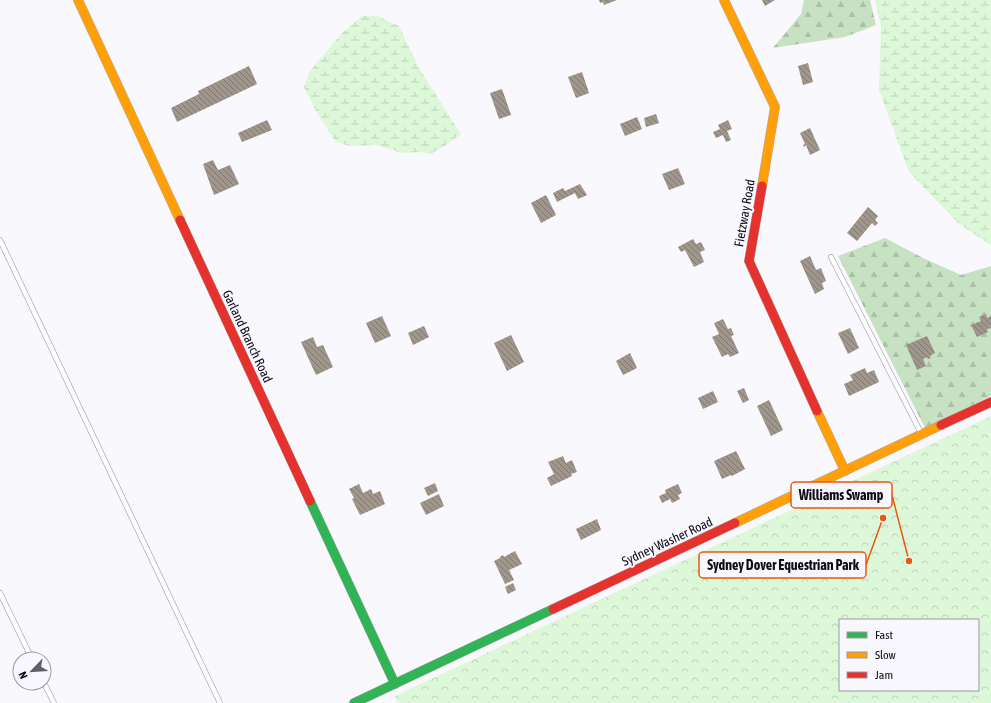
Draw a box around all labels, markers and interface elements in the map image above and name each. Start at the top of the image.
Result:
street label: Fietzway Road [731,178,758,248]
street label: Garland Branch Road [220,288,276,385]
callout: Williams Swamp [791,482,892,508]
text: Williams Swamp [798,487,884,503]
street label: Sydney Washer Road [620,514,715,569]
callout: Sydney Dover Equestrian Park [699,552,866,578]
text: Sydney Dover Equestrian Park [707,557,860,573]
legend [839,619,979,691]
text: Fast [875,628,893,642]
text: Slow [875,648,896,662]
north arrow [12,651,52,691]
text: Jam [875,668,893,682]
text: N [16,670,30,681]

